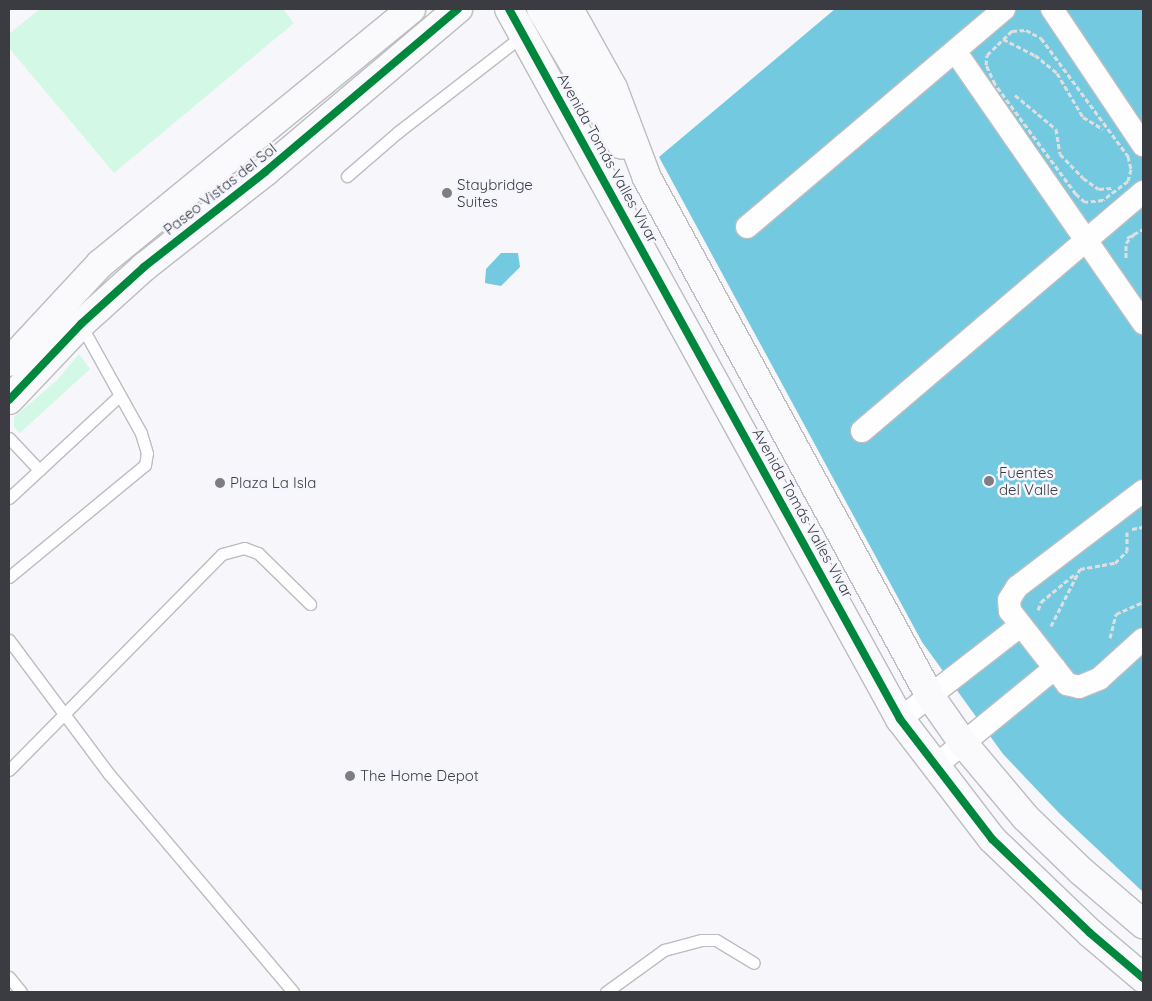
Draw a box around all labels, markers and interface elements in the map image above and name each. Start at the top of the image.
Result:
street label: Avenida Tomás Valles Vivar [554,70,662,246]
street label: Paseo Vistas del Sol [160,139,280,239]
place label: Staybridge Suites [457,175,533,210]
marker: Staybridge Suites [441,187,453,199]
street label: Avenida Tomás Valles Vivar [749,425,857,601]
place label: Fuentes del Valle [999,463,1058,498]
place label: Plaza La Isla [230,474,316,492]
marker: Fuentes del Valle [983,475,995,487]
marker: Plaza La Isla [214,477,226,489]
place label: The Home Depot [360,767,479,785]
marker: The Home Depot [344,770,356,782]

